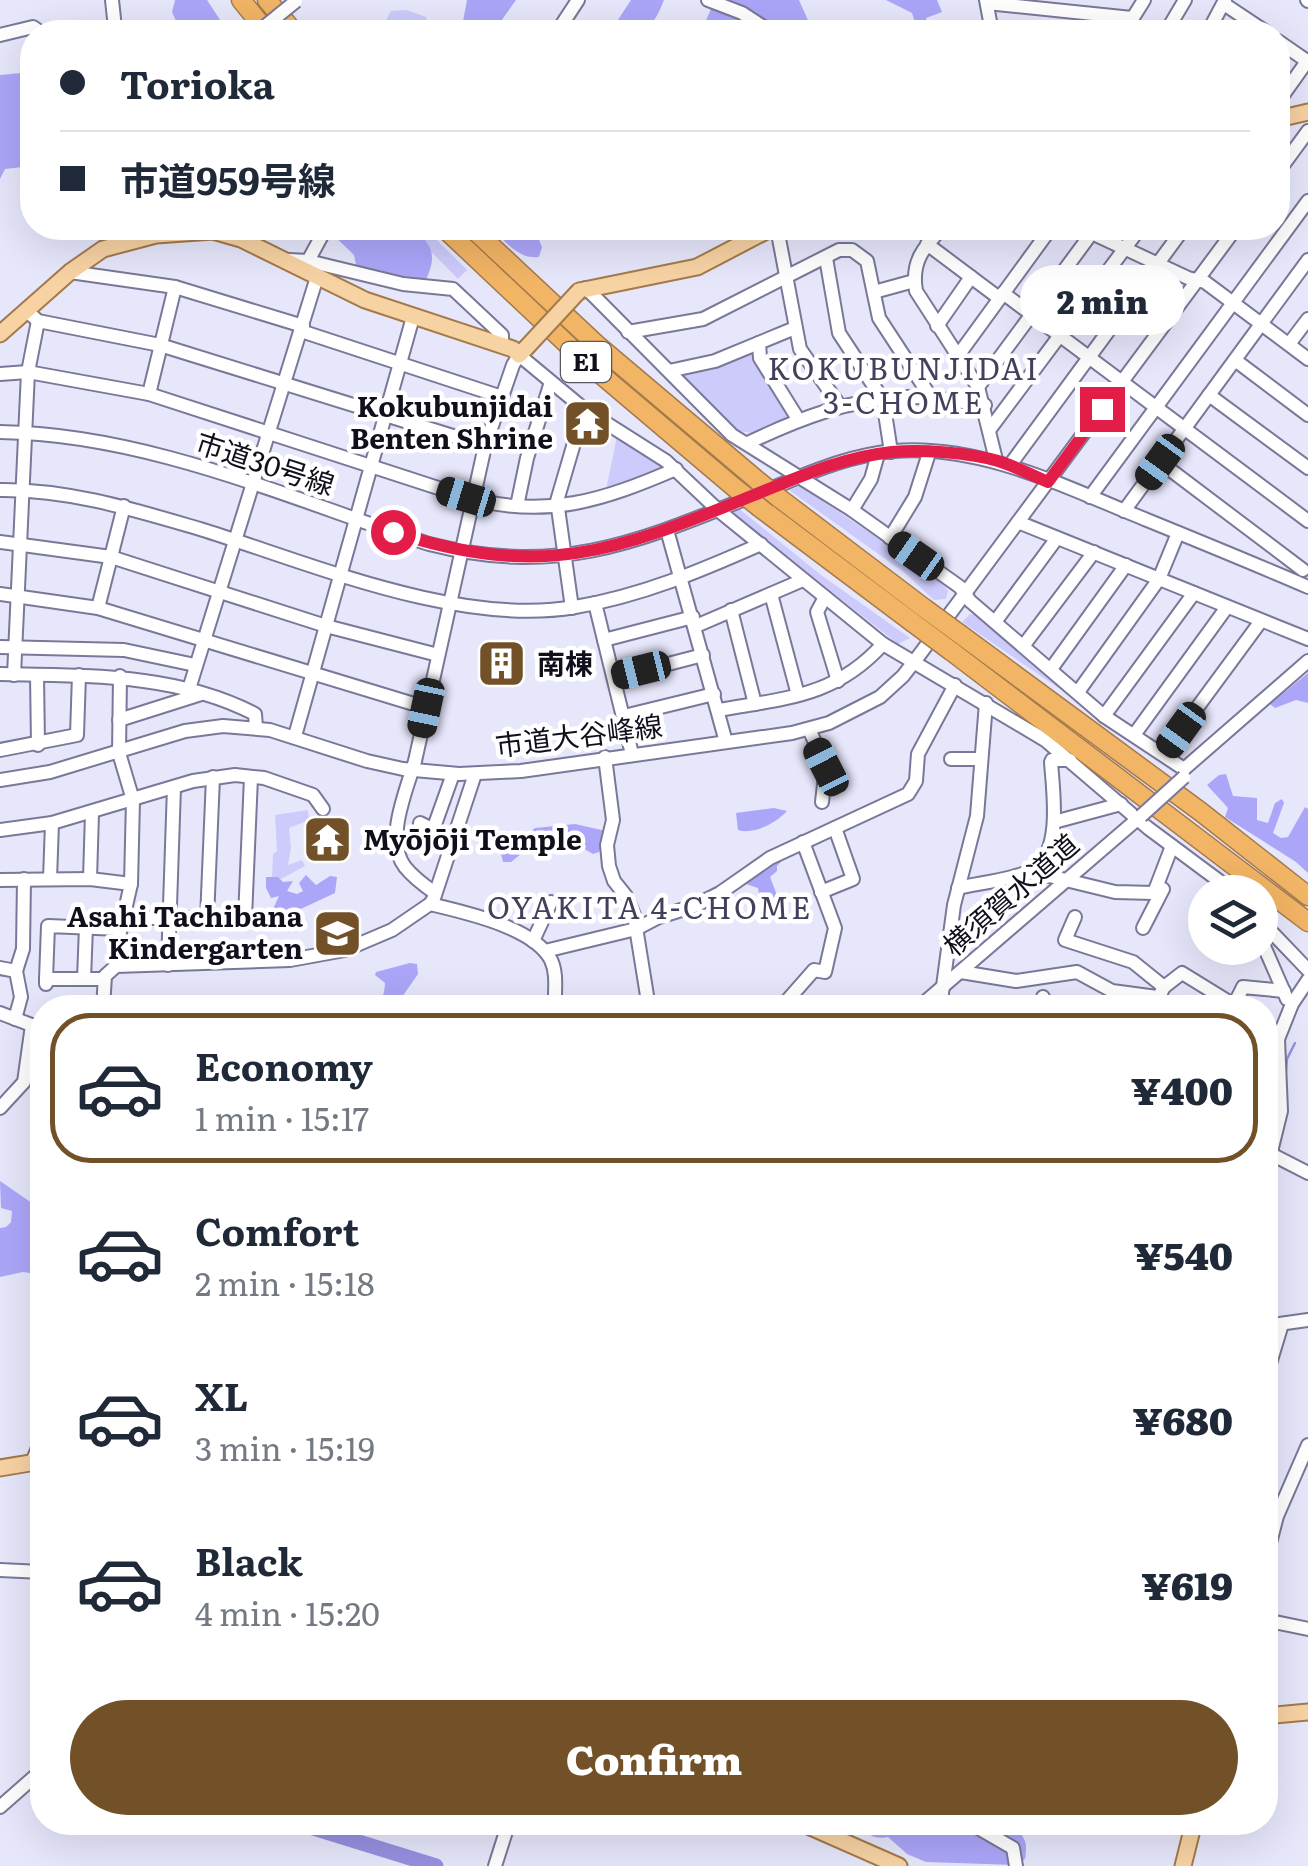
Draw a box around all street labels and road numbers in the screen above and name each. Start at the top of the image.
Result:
road number: E1 [561,342,611,382]
street label: 市道30号線 [191,420,340,504]
street label: 市道大谷峰線 [493,703,665,765]
street label: 横須賀水道道 [933,823,1087,964]

